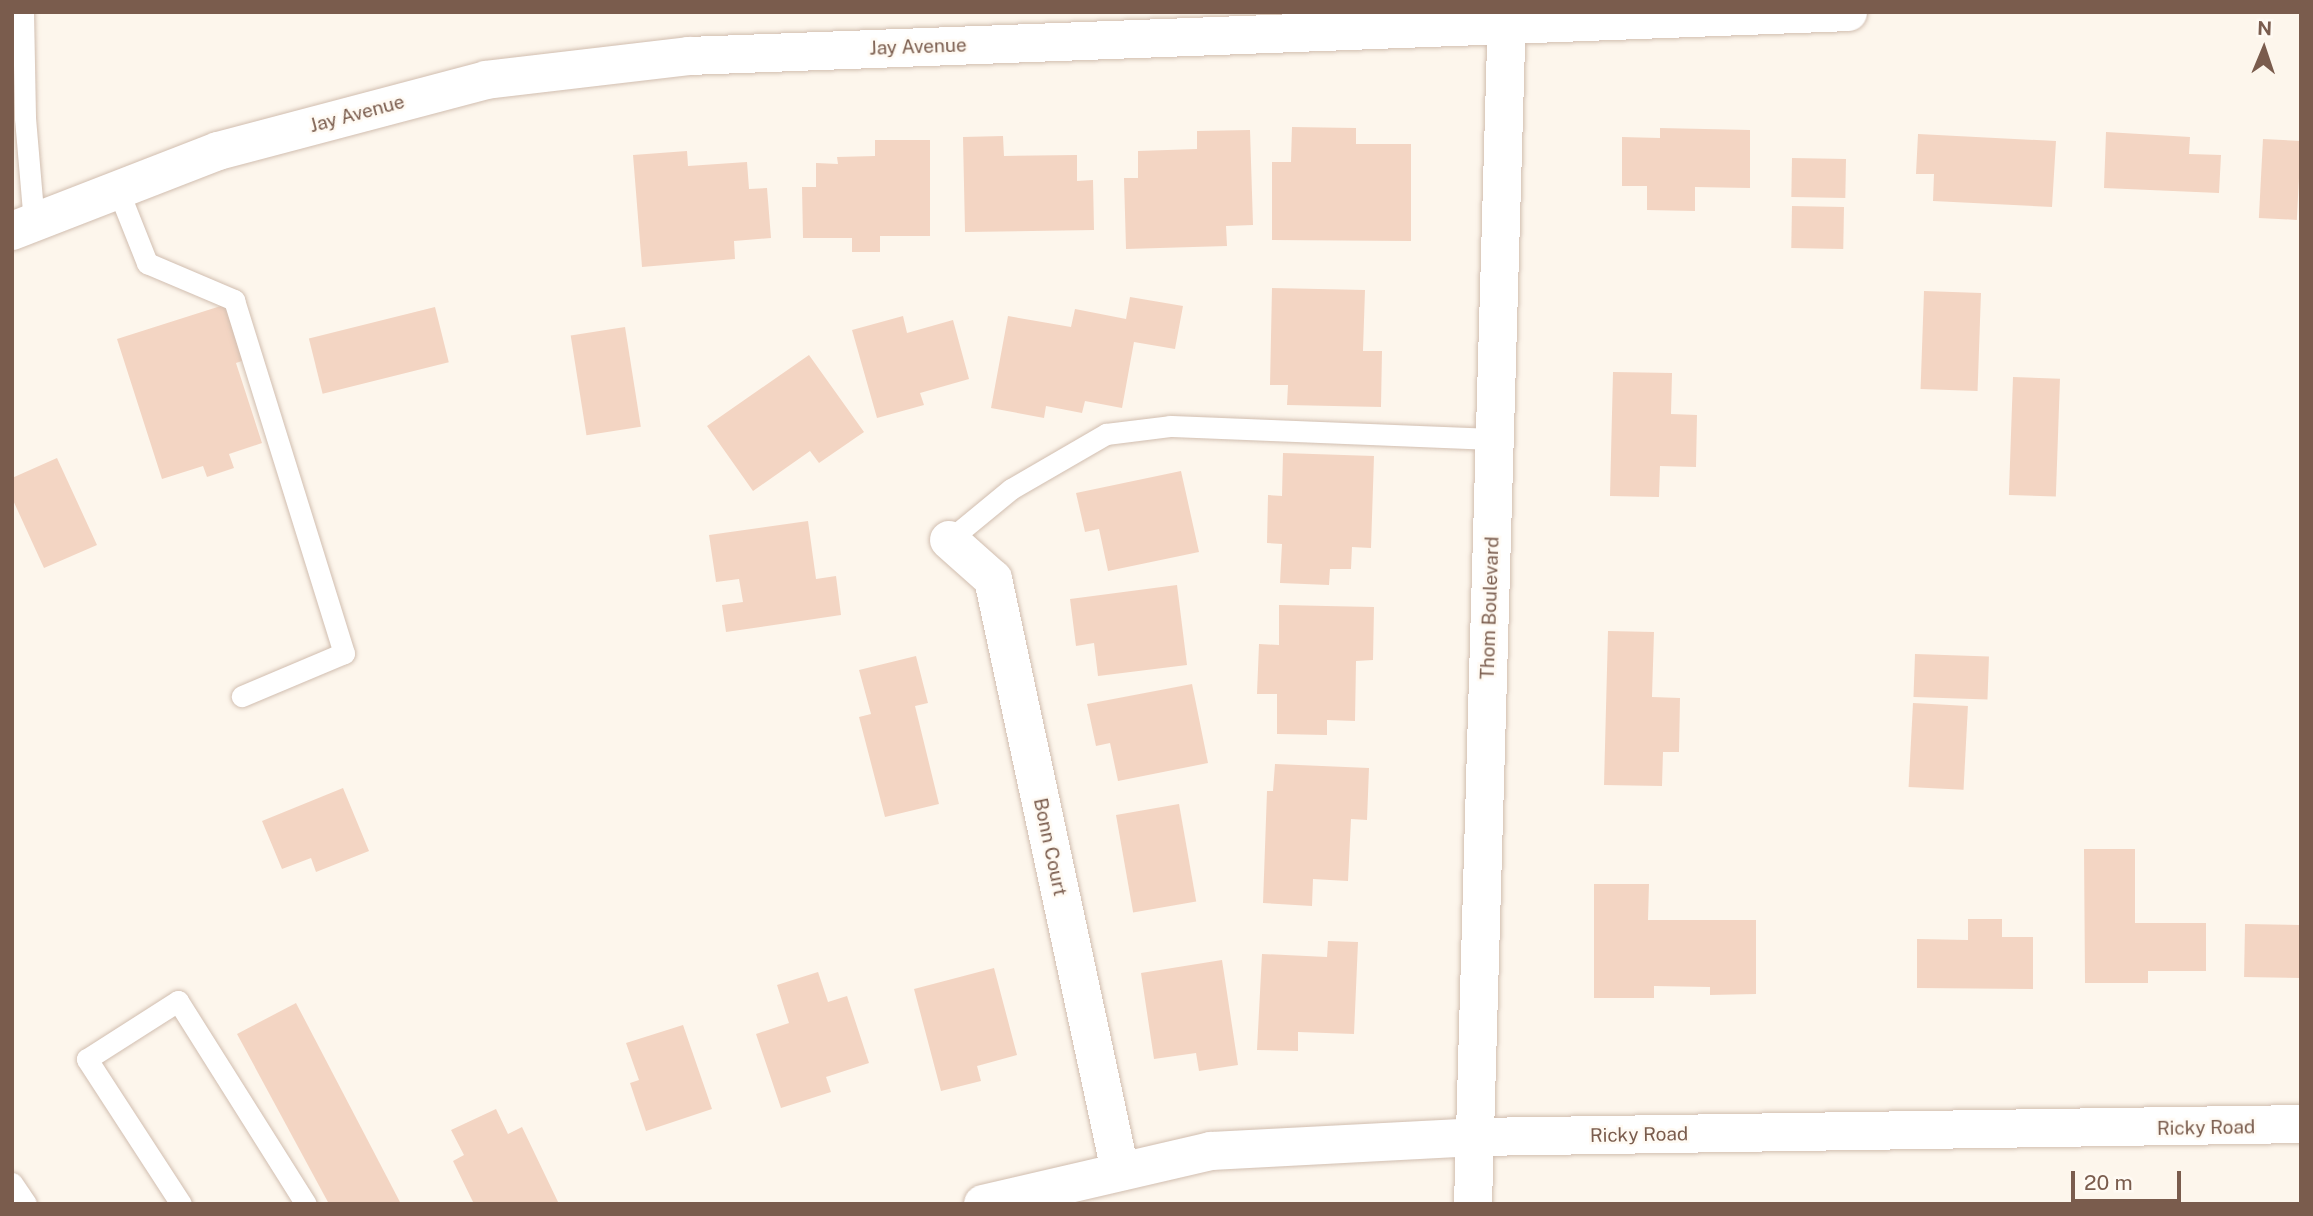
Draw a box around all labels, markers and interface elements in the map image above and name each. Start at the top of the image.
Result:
north arrow [2229,14,2299,84]
text: N [2257,17,2273,39]
street label: Jay Avenue [869,34,967,60]
street label: Jay Avenue [307,90,407,138]
street label: Thom Boulevard [1476,536,1504,680]
street label: Bonn Court [1029,796,1071,898]
street label: Ricky Road [2157,1116,2255,1140]
street label: Ricky Road [1590,1123,1688,1147]
scale bar [2075,1156,2185,1200]
text: 20 m [2084,1170,2133,1195]

